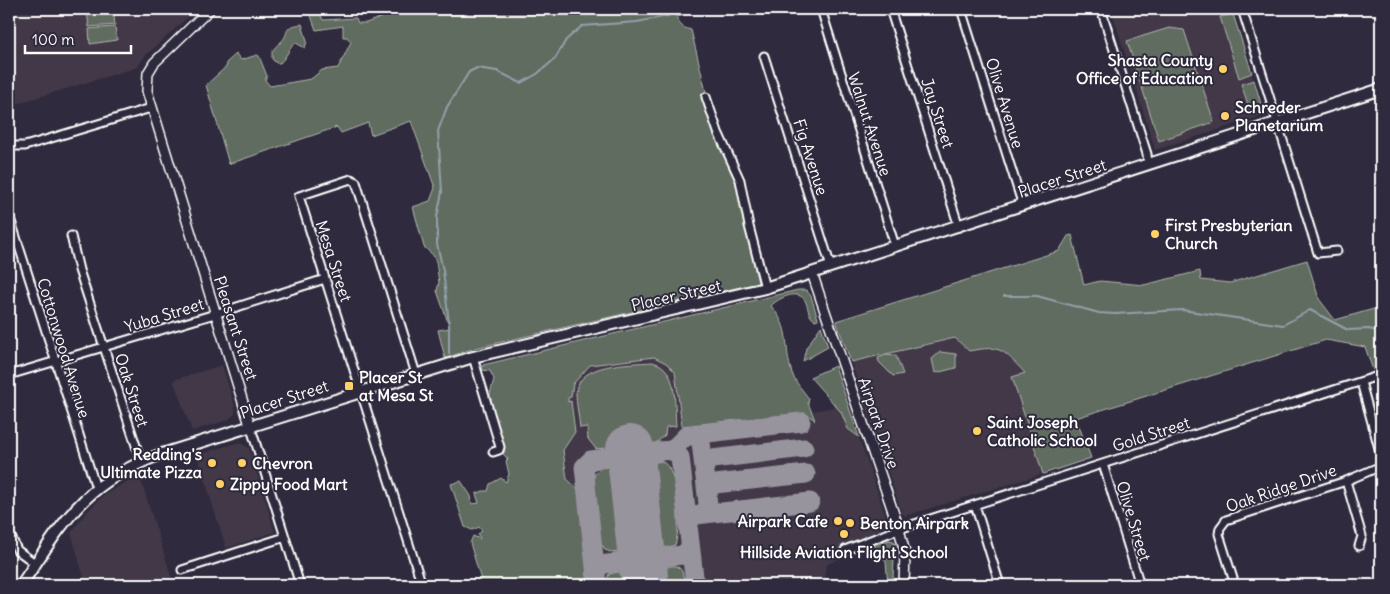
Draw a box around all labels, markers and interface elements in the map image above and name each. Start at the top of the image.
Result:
scale bar [25,22,131,54]
text: 100 m [32,30,74,49]
place label: Shasta County Office of Education [1076,50,1213,88]
street label: Olive Avenue [982,55,1028,151]
marker: Shasta County Office of Education [1217,63,1229,75]
street label: Walnut Avenue [844,70,896,178]
street label: Jay Street [917,75,959,151]
place label: Schreder Planetarium [1235,97,1323,135]
marker: Schreder Planetarium [1219,110,1231,122]
street label: Fig Avenue [789,116,833,198]
street label: Placer Street [1015,154,1109,202]
place label: First Presbyterian Church [1165,215,1293,253]
street label: Mesa Street [311,218,357,305]
marker: First Presbyterian Church [1149,228,1161,240]
street label: Pleasant Street [210,273,262,383]
street label: Cottonwood Avenue [33,275,95,421]
street label: Placer Street [629,275,724,315]
street label: Yuba Street [122,293,207,337]
street label: Oak Street [111,351,153,430]
place label: Placer St at Mesa St [359,367,434,405]
street label: Placer Street [237,375,331,423]
street label: Airpark Drive [854,375,904,471]
marker: Placer St at Mesa St [343,380,355,392]
place label: Saint Joseph Catholic School [987,412,1097,450]
street label: Gold Street [1110,412,1193,456]
marker: Saint Joseph Catholic School [971,425,983,437]
place label: Redding's Ultimate Pizza [100,444,202,482]
place label: Chevron [252,453,313,473]
marker: Redding's Ultimate Pizza [206,457,218,469]
marker: Chevron [236,457,248,469]
street label: Oak Ridge Drive [1223,460,1339,516]
place label: Zippy Food Mart [230,474,348,495]
marker: Zippy Food Mart [214,478,226,490]
street label: Olive Street [1112,479,1156,564]
place label: Airpark Cafe [738,511,828,532]
place label: Benton Airpark [860,513,969,534]
marker: Airpark Cafe [832,515,844,527]
marker: Benton Airpark [844,517,856,529]
marker: Hillside Aviation Flight School [838,528,850,540]
place label: Hillside Aviation Flight School [740,542,948,563]

